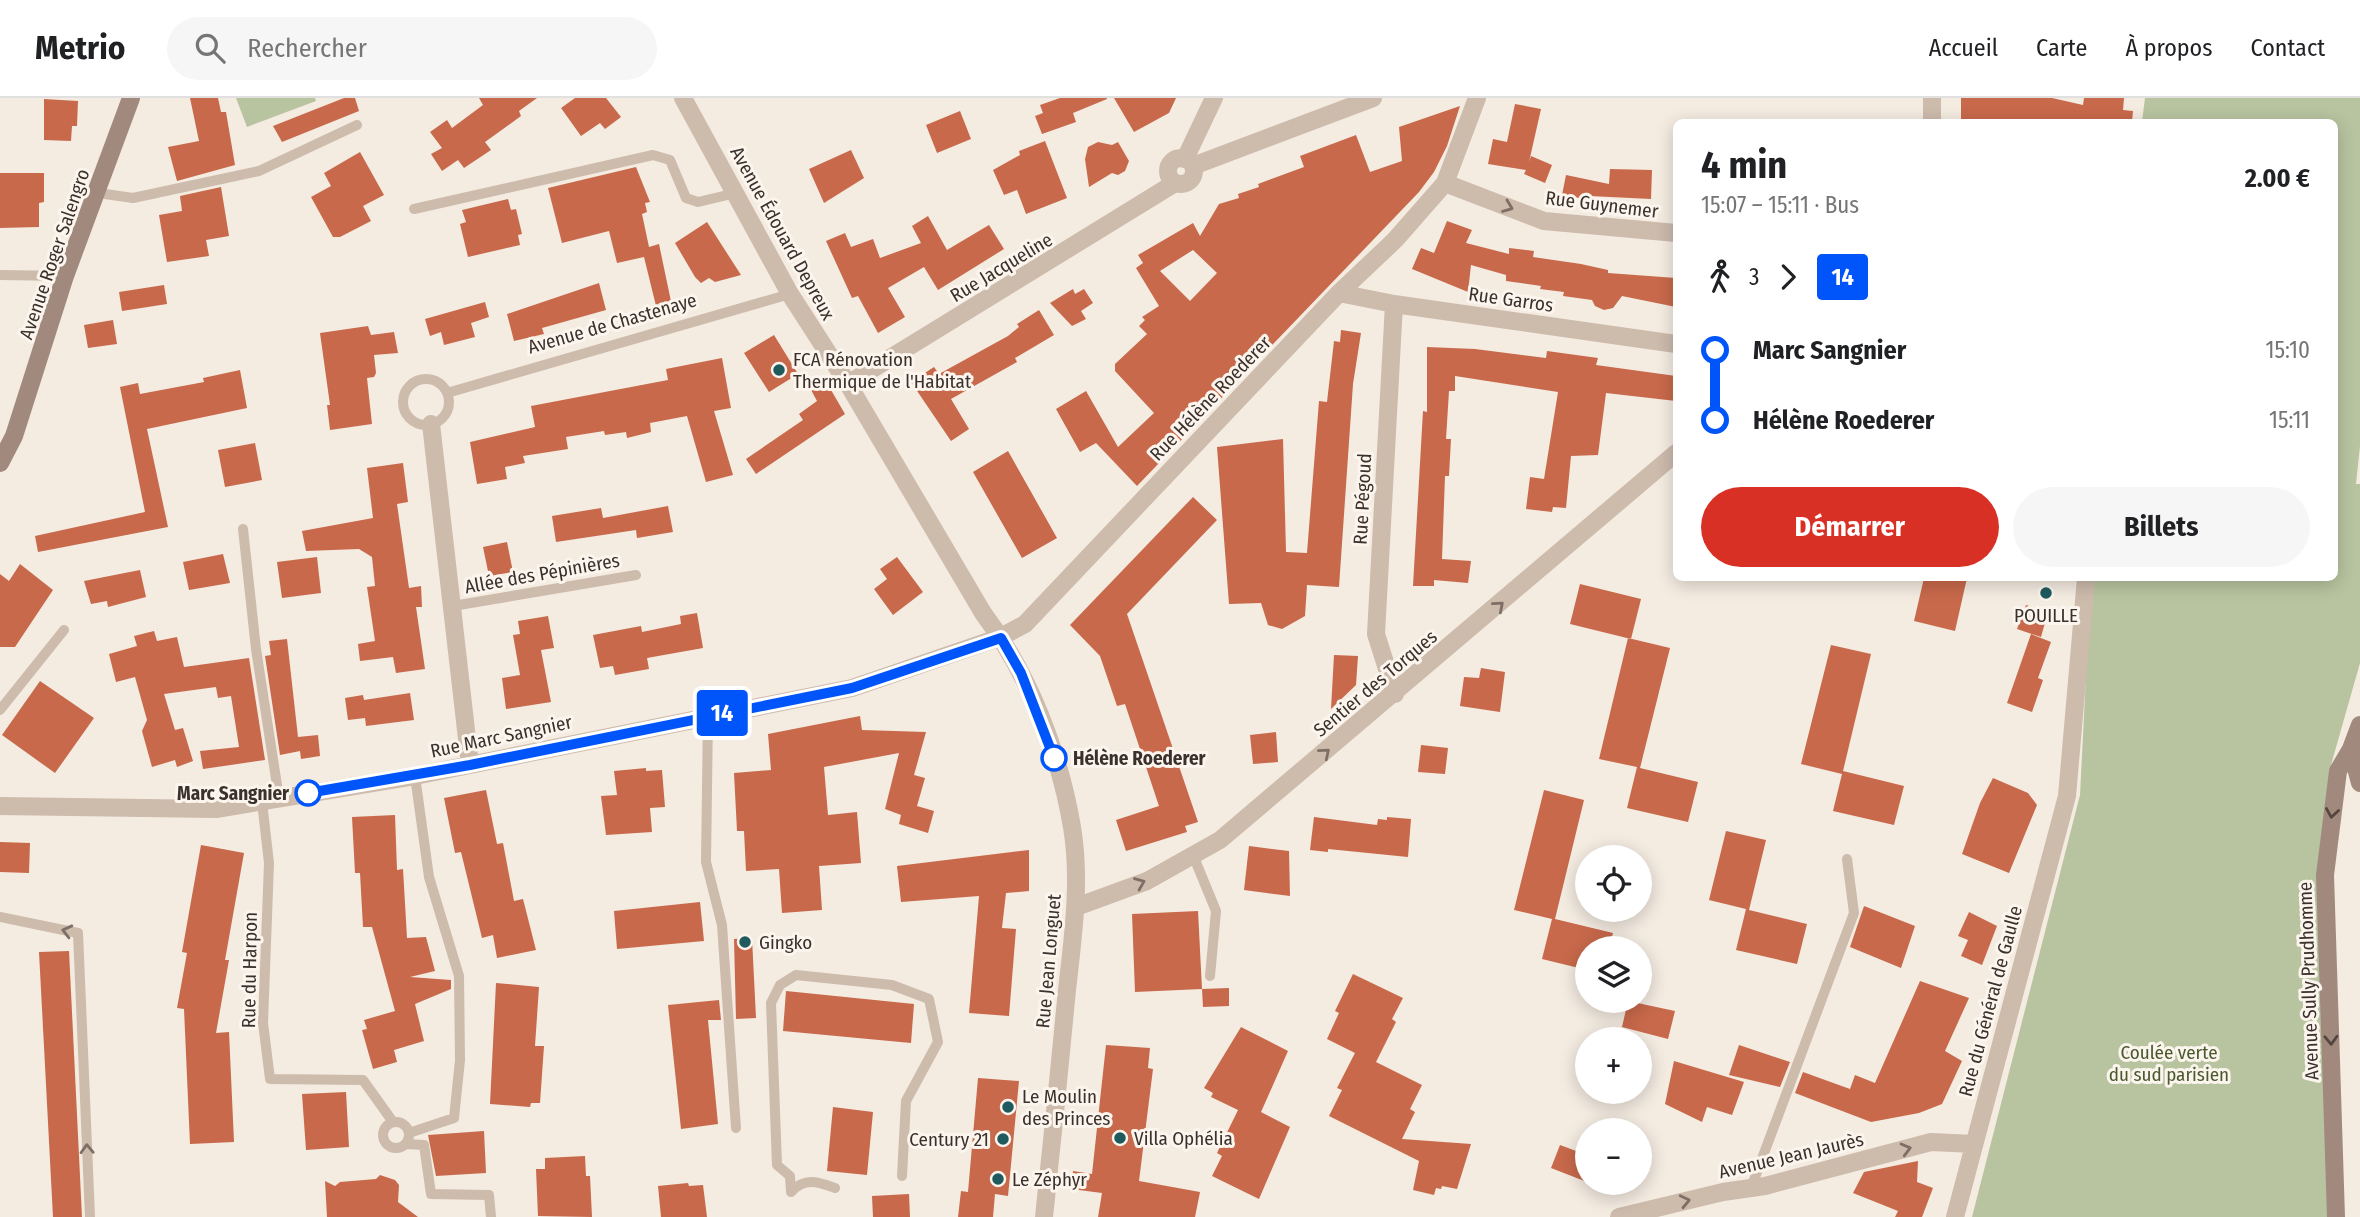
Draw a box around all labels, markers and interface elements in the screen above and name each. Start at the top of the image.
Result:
search box [167,17,657,80]
text: Metrio [35,28,125,68]
icon: search [191,29,229,67]
text: Rechercher [247,33,367,64]
text: Accueil [1929,34,1998,62]
text: Carte [2036,34,2087,62]
text: À propos [2125,34,2212,62]
text: Contact [2250,34,2325,62]
text: 4 min [1701,142,1787,188]
street label: Avenue Édouard Depreux [725,143,840,324]
text: 2.00 € [2245,163,2310,194]
street label: Avenue Roger Salengro [15,166,94,342]
street label: Rue Guynemer [1544,186,1660,223]
text: 15:07 – 15:11 · Bus [1701,191,1859,219]
one-way arrow [1502,199,1514,213]
street label: Rue Jacqueline [946,228,1057,307]
icon: walk [1701,258,1739,296]
icon: forward [1769,258,1807,296]
text: 3 [1749,263,1759,291]
text: 14 [1831,263,1854,291]
street label: Rue Garros [1467,282,1555,317]
street label: Avenue de Chastenaye [525,288,699,359]
street label: Rue Hélène Roederer [1145,331,1276,465]
text: Marc Sangnier [1753,335,1906,366]
text: 15:10 [2266,336,2310,364]
place label: FCA Rénovation Thermique de l'Habitat [793,348,972,393]
marker: FCA Rénovation Thermique de l'Habitat [771,362,787,378]
text: Hélène Roederer [1753,405,1934,436]
text: 15:11 [2269,406,2310,434]
street label: Rue Pégoud [1349,453,1376,545]
button: Démarrer [1701,487,1999,567]
button: Billets [2013,487,2310,567]
street label: Allée des Pépinières [463,549,621,598]
marker: POUILLE [2038,585,2054,601]
one-way arrow [1490,602,1503,614]
place label: POUILLE [2014,604,2078,627]
street label: Sentier des Torques [1309,625,1442,742]
line badge: 14 [690,690,754,736]
text: 14 [711,699,733,727]
street label: Rue Marc Sangnier [428,710,574,763]
marker: Hélène Roederer [1041,745,1067,771]
place label: Hélène Roederer [1073,747,1207,770]
one-way arrow [1317,749,1330,761]
marker: Marc Sangnier [295,780,321,806]
place label: Marc Sangnier [177,782,290,805]
one-way arrow [2325,807,2340,819]
map controls [1575,845,1652,1195]
button: locate [1575,845,1652,922]
one-way arrow [1133,877,1145,891]
street label: Avenue Sully Prudhomme [2294,881,2323,1081]
street label: Rue Jean Longuet [1031,892,1066,1029]
street label: Rue du Général de Gaulle [1954,903,2027,1099]
street label: Rue du Harpon [237,912,262,1028]
one-way arrow [61,925,73,939]
place label: Gingko [759,931,812,954]
marker: Gingko [737,934,753,950]
button: layers [1575,936,1652,1013]
button: + [1575,1027,1652,1104]
one-way arrow [2323,1035,2338,1046]
park label: Coulée verte du sud parisien [2109,1041,2229,1086]
place label: Le Moulin des Princes [1022,1085,1110,1130]
marker: Le Moulin des Princes [1000,1099,1016,1115]
button: − [1575,1118,1652,1195]
place label: Villa Ophélia [1134,1127,1233,1150]
place label: Century 21 [909,1128,989,1151]
street label: Avenue Jean Jaurès [1717,1128,1866,1183]
marker: Villa Ophélia [1112,1130,1128,1146]
marker: Century 21 [995,1131,1011,1147]
one-way arrow [1900,1142,1912,1157]
one-way arrow [79,1143,94,1154]
place label: Le Zéphyr [1012,1168,1087,1191]
marker: Le Zéphyr [990,1171,1006,1187]
one-way arrow [1679,1195,1691,1209]

